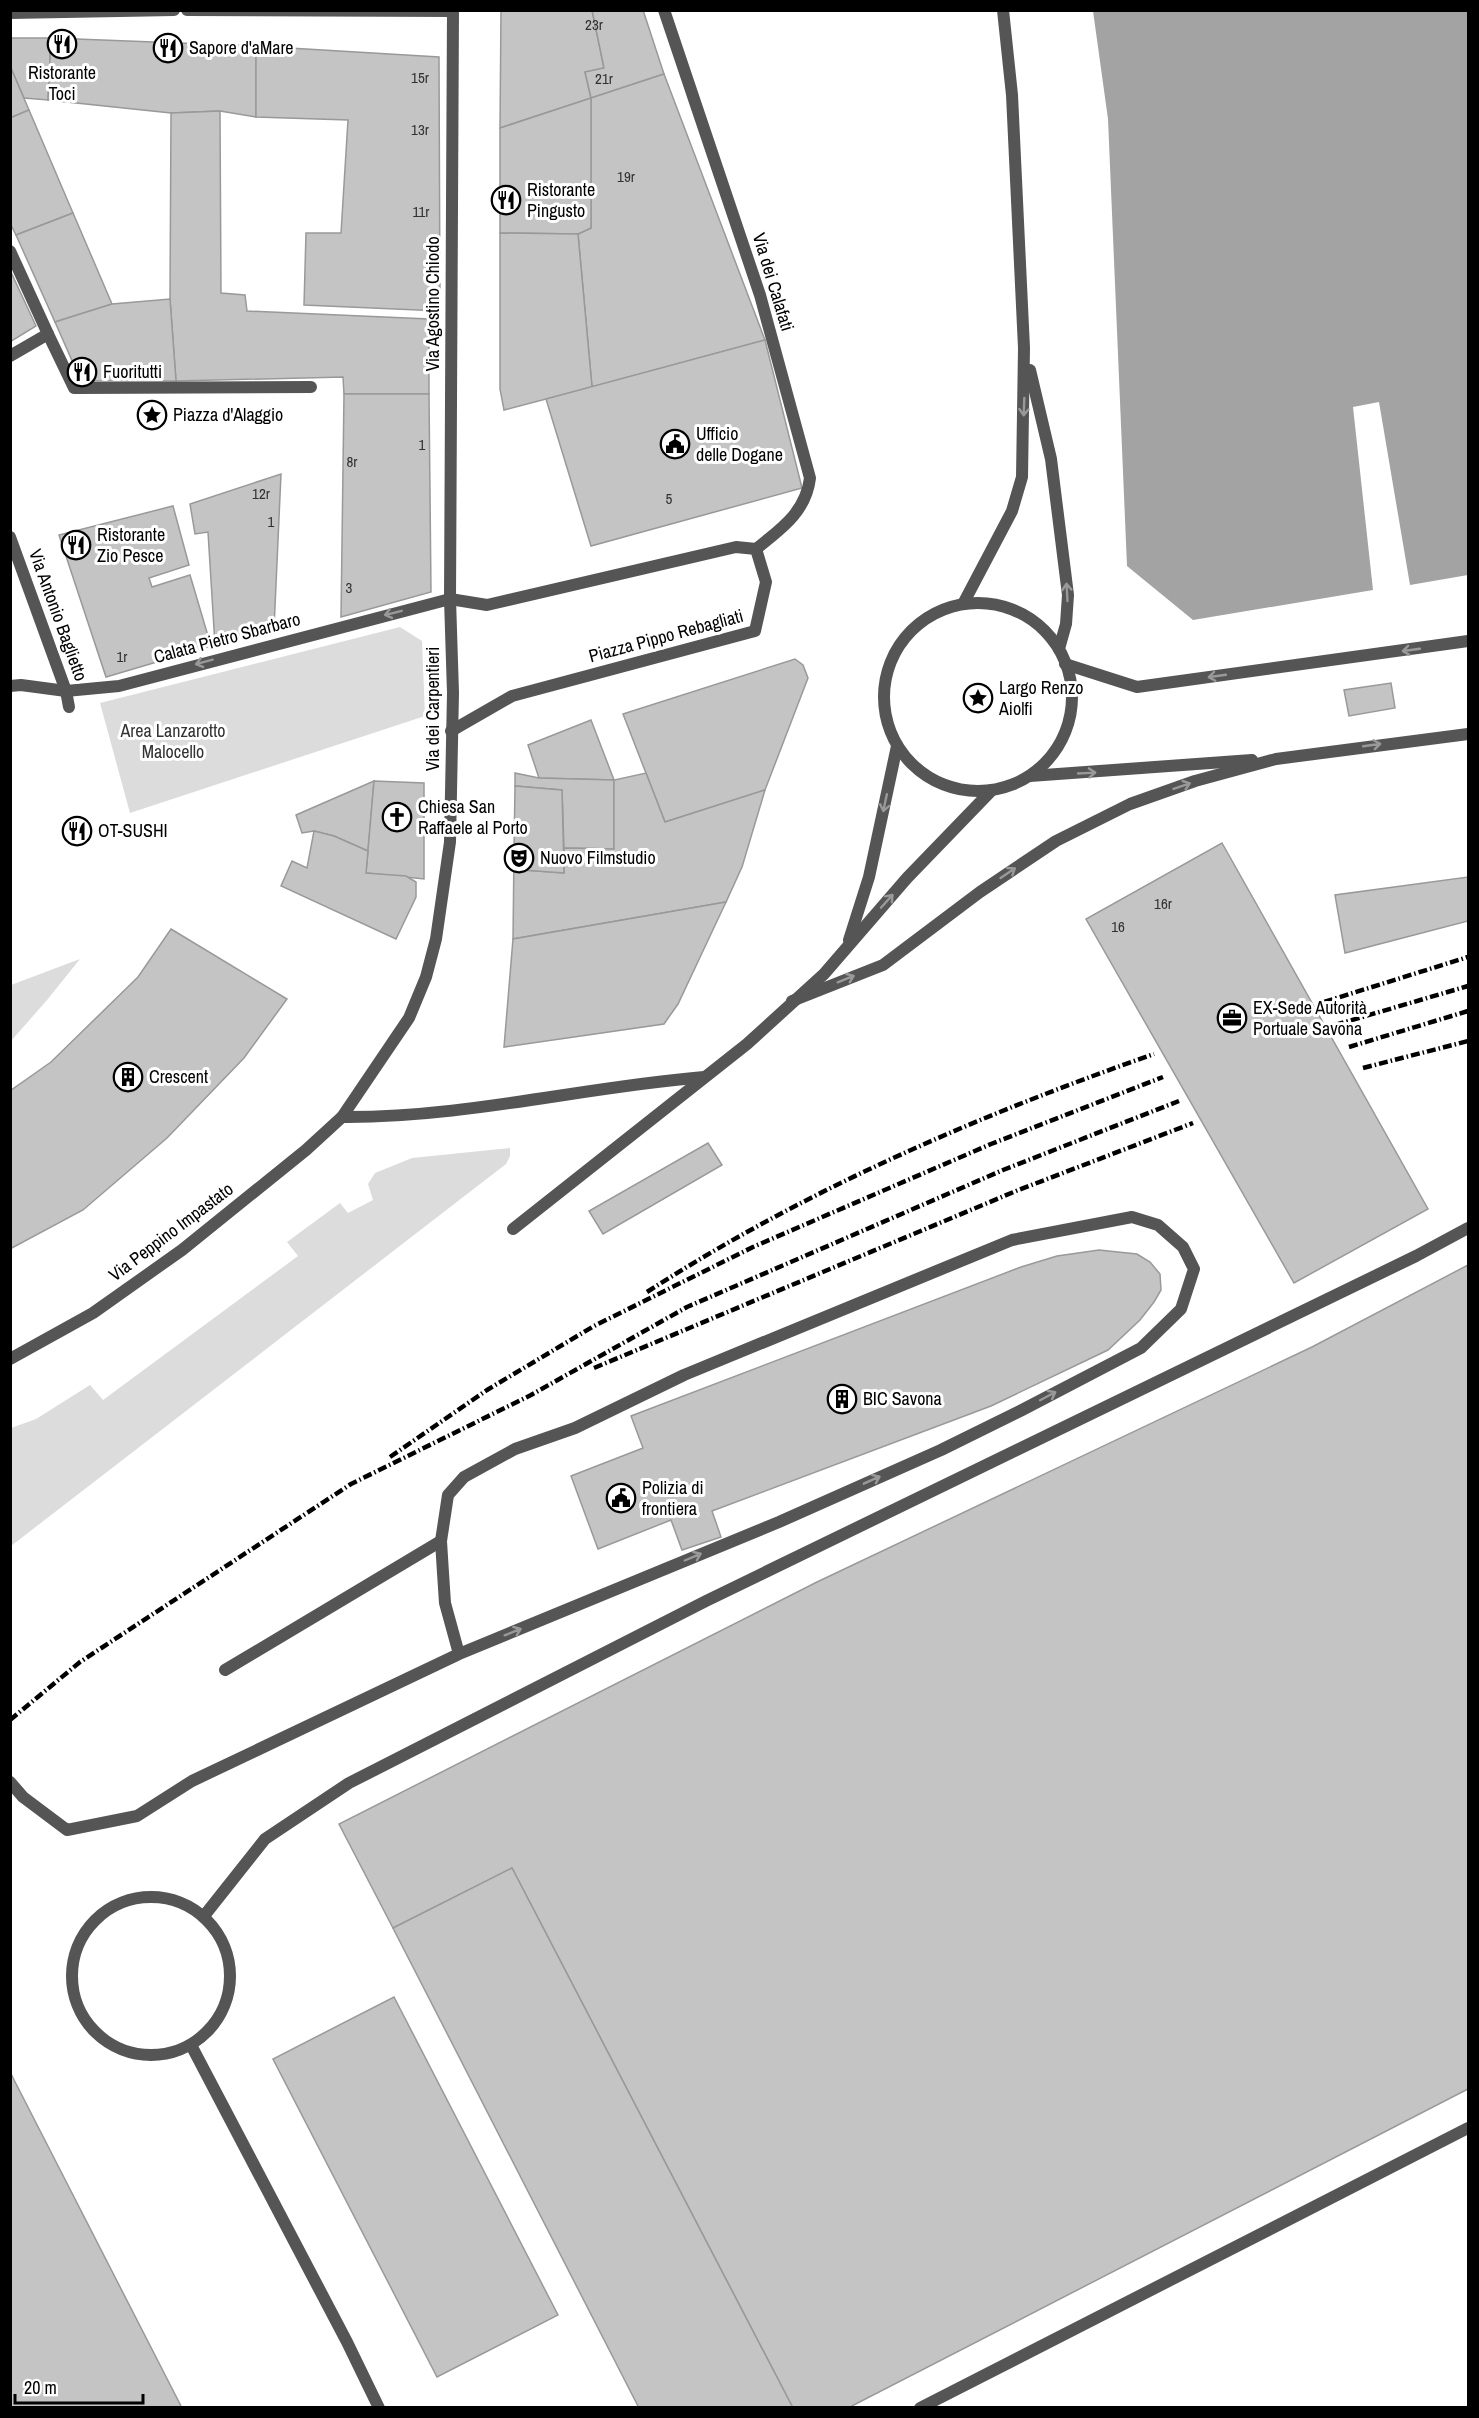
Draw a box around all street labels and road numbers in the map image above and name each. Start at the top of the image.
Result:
street label: Via dei Calafati [747,230,800,334]
street label: Via Agostino Chiodo [420,236,445,372]
street label: Via Antonio Baglietto [23,545,94,684]
street label: Piazza Pippo Rebagliati [586,603,746,668]
street label: Calata Pietro Sbarbaro [151,606,303,669]
street label: Via dei Carpentieri [420,647,445,771]
street label: Via Peppino Impastato [103,1177,238,1287]

